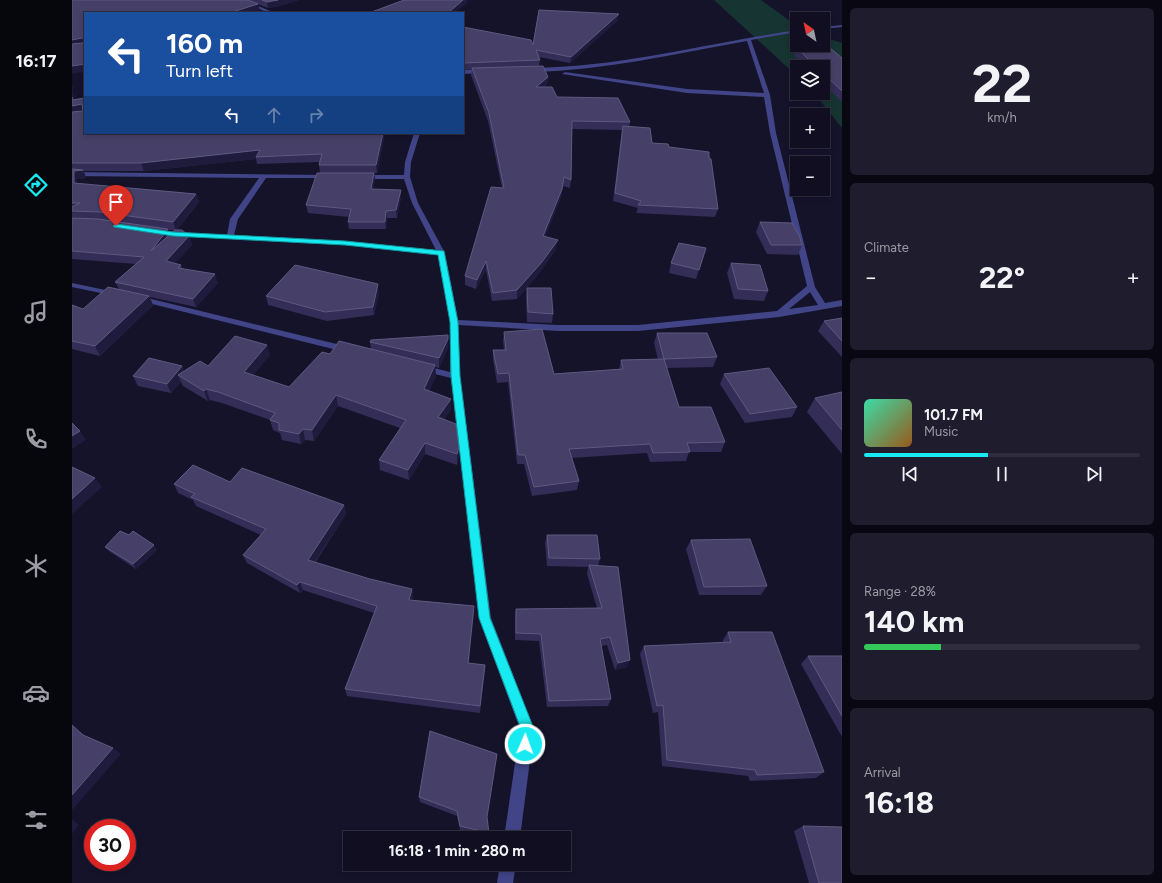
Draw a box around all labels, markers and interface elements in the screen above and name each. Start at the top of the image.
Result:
north arrow [790,12,830,52]
map controls [790,12,830,196]
text: 160 m [166,26,243,60]
icon: left [100,28,152,80]
text: 16:17 [15,50,57,72]
text: 22 [972,53,1032,115]
text: Turn left [166,60,233,82]
button: layers [790,60,830,100]
icon: left [221,104,243,126]
icon: ahead [263,104,285,126]
icon: right [305,104,327,126]
button: + [790,108,830,148]
text: km/h [987,110,1017,125]
button: − [790,156,830,196]
icon: directions [22,171,50,199]
pin [99,185,133,226]
icon: arrive [105,191,127,213]
text: Climate [864,240,909,255]
text: 22° [979,259,1025,296]
text: − [864,264,878,291]
text: + [1126,264,1140,291]
icon: music [22,298,50,326]
text: 101.7 FM [924,406,983,424]
text: Music [924,424,958,439]
icon: phone [22,425,50,453]
icon: previous [899,463,921,485]
icon: pause [991,463,1013,485]
icon: next [1083,463,1105,485]
icon: climate [22,552,50,580]
text: Range · 28% [864,584,936,599]
text: 140 km [864,603,965,640]
icon: car [22,679,50,707]
position arrow [504,723,546,765]
text: Arrival [864,765,901,780]
text: 16:18 [864,784,934,821]
icon: filters [22,806,50,834]
speed limit sign: 30 [84,819,136,871]
text: 16:18 · 1 min · 280 m [389,842,525,860]

